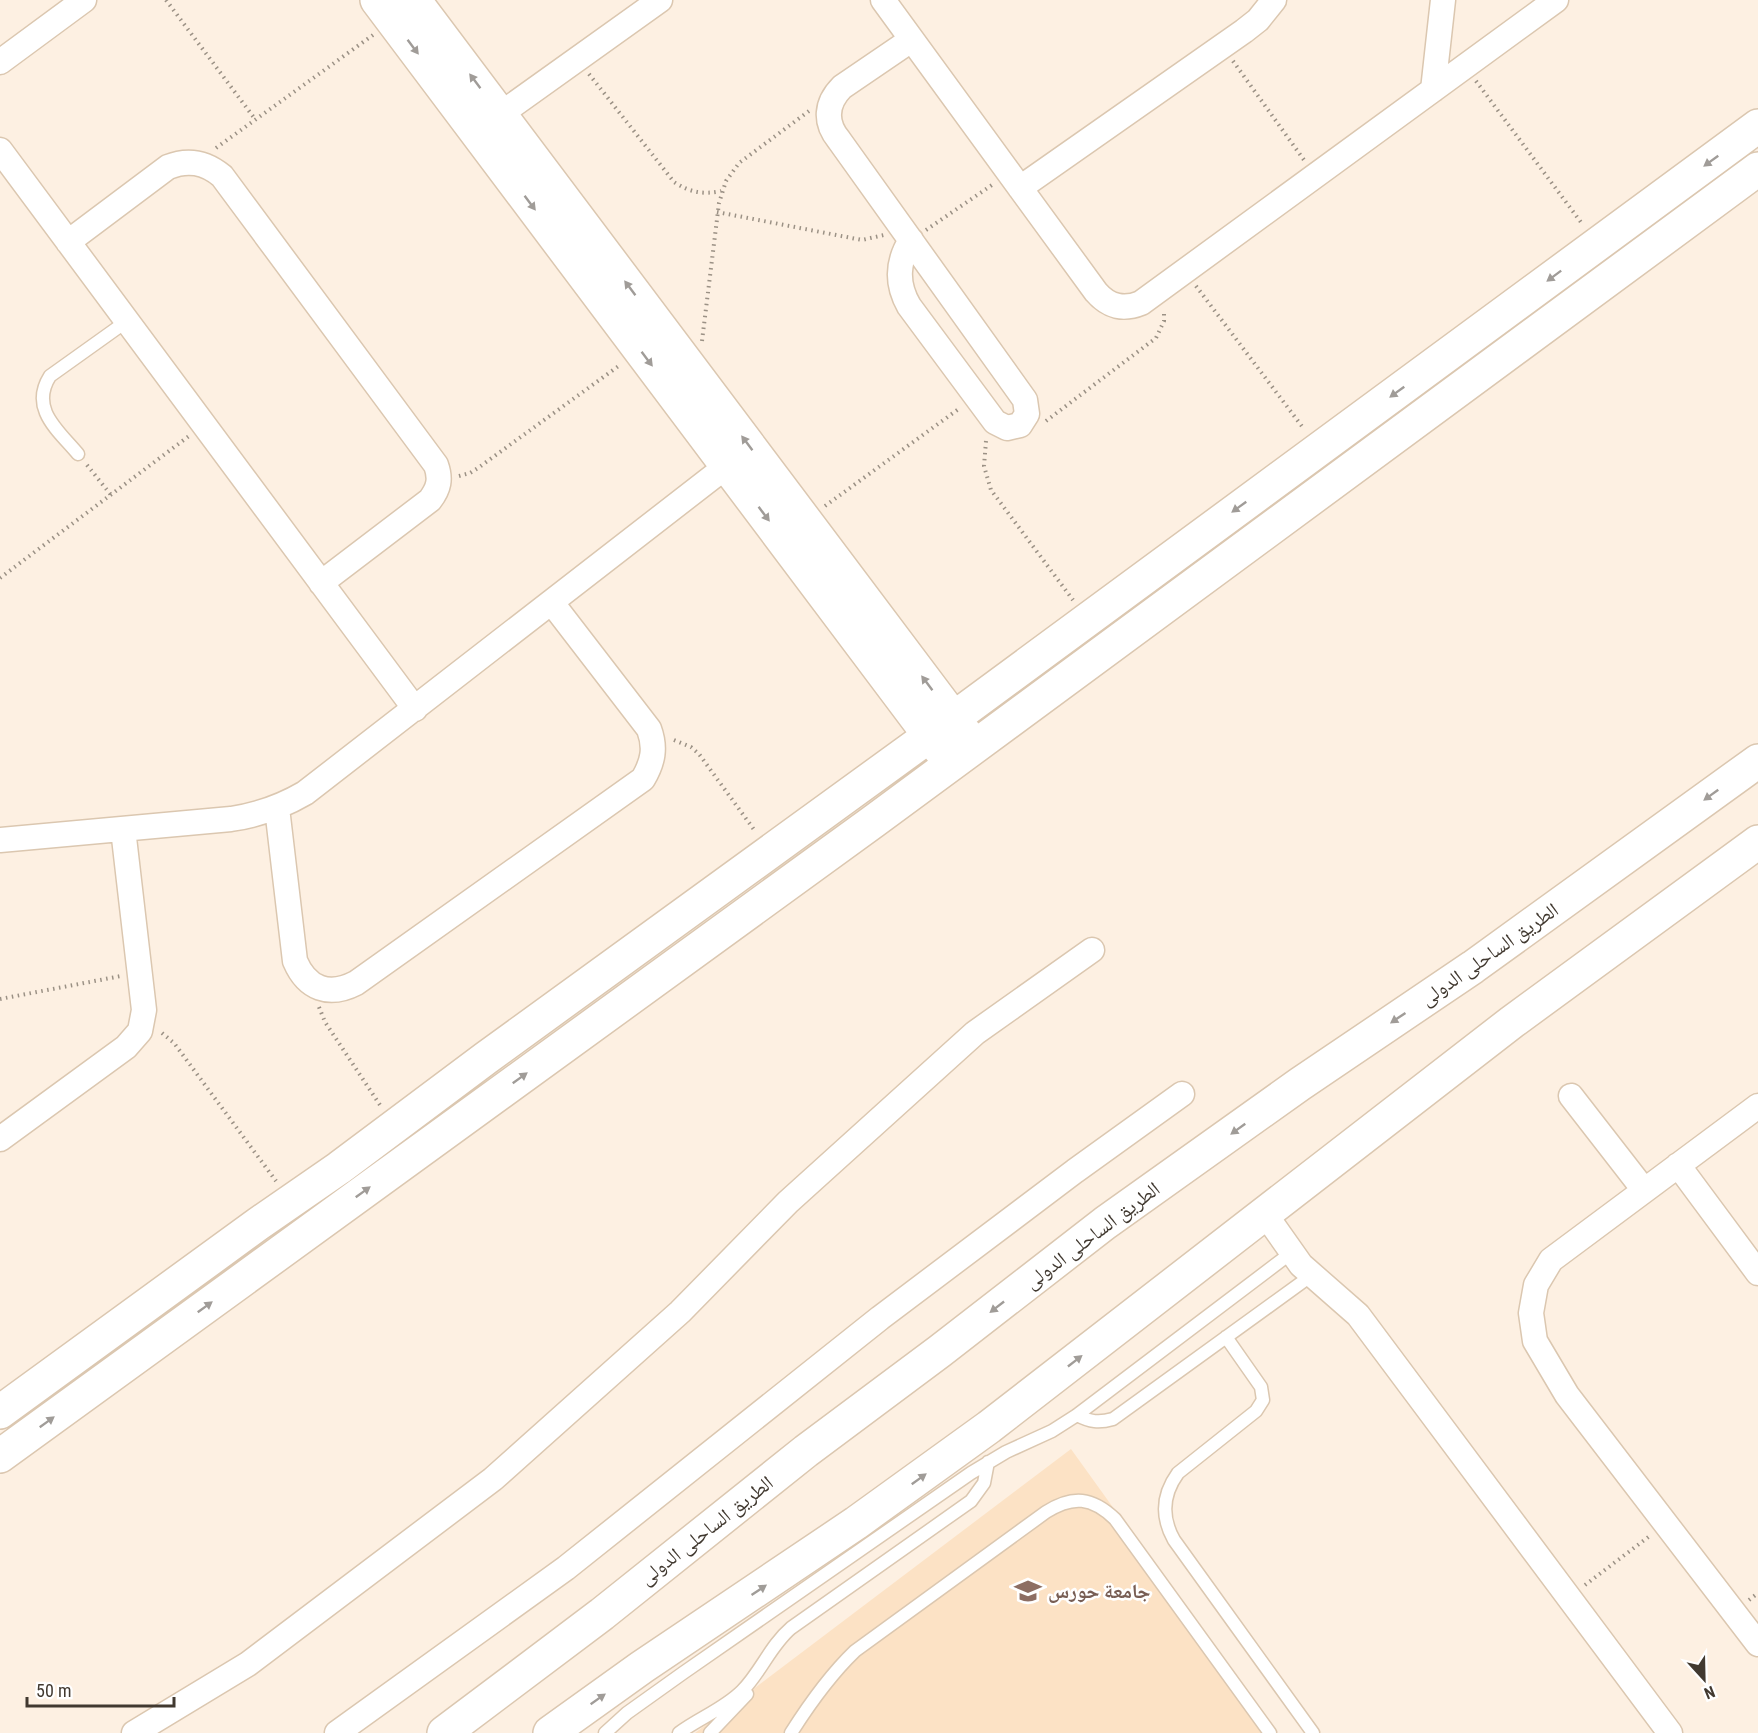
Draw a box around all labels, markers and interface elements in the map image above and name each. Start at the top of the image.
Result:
one-way arrow [406,39,418,54]
one-way arrow [470,74,482,89]
one-way arrow [1703,155,1719,167]
one-way arrow [523,195,535,210]
one-way arrow [1546,270,1561,282]
one-way arrow [624,280,636,296]
one-way arrow [640,351,652,366]
one-way arrow [1389,386,1405,398]
one-way arrow [742,436,754,451]
one-way arrow [1232,501,1247,513]
one-way arrow [758,506,770,522]
one-way arrow [922,676,934,691]
one-way arrow [1703,789,1719,801]
street label: الطريق الساحلى الدولى [1415,897,1563,1011]
one-way arrow [1390,1012,1406,1023]
one-way arrow [513,1072,528,1084]
one-way arrow [1230,1123,1246,1135]
street label: الطريق الساحلى الدولى [1020,1176,1164,1294]
one-way arrow [355,1187,370,1199]
one-way arrow [197,1301,213,1313]
one-way arrow [989,1301,1004,1313]
one-way arrow [1067,1355,1083,1368]
one-way arrow [39,1416,55,1428]
street label: الطريق الساحلى الدولى [634,1470,778,1590]
one-way arrow [912,1473,927,1485]
school or university icon: جامعة حورس [1013,1576,1043,1606]
place label: جامعة حورس [1048,1579,1151,1603]
one-way arrow [751,1585,767,1596]
north arrow [1674,1649,1734,1709]
scale bar [27,1670,174,1708]
text: 50 m [36,1680,71,1701]
text: N [1701,1682,1718,1703]
one-way arrow [589,1693,605,1705]

